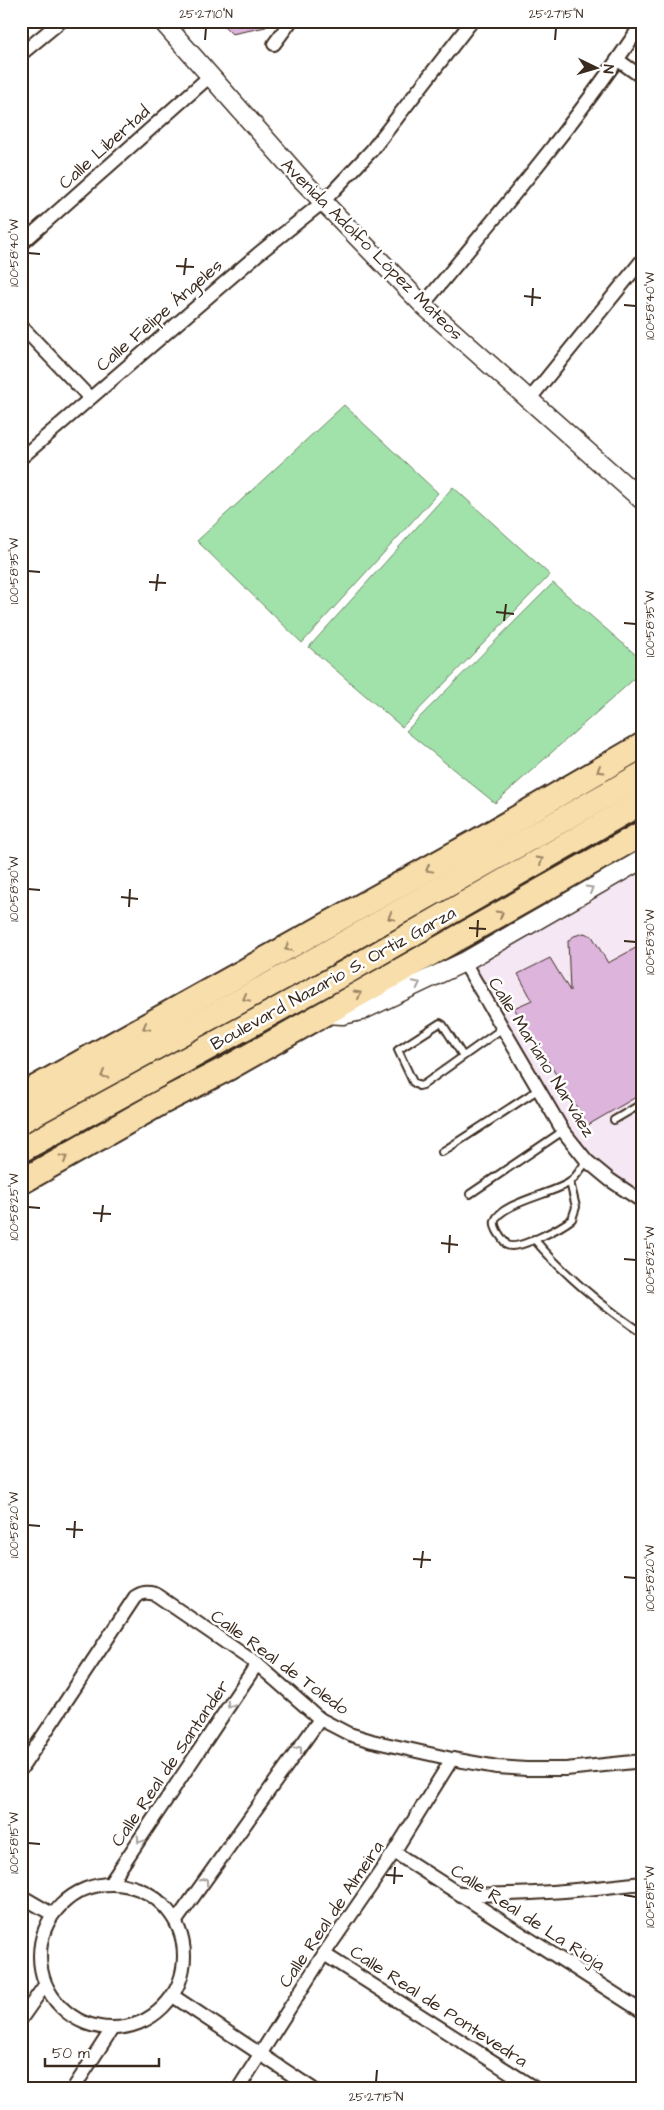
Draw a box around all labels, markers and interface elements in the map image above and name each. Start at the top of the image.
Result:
text: 25°27'10"N [179,6,233,23]
text: 25°27'15"N [529,6,584,23]
north arrow [572,42,622,92]
text: N [598,64,618,75]
street label: Calle Libertad [53,100,155,195]
street label: Avenida Adolfo López Mateos [275,153,468,346]
text: 100°58'40"W [6,219,23,287]
street label: Calle Felipe Ángeles [91,253,229,378]
text: 100°58'40"W [642,272,659,340]
text: 100°58'35"W [6,537,23,604]
text: 100°58'35"W [642,590,659,657]
one-way arrow [597,763,606,773]
text: 100°58'30"W [6,856,23,922]
one-way arrow [534,857,543,867]
one-way arrow [426,862,435,872]
one-way arrow [585,886,594,896]
street label: Boulevard Nazario S. Ortiz Garza [206,900,460,1057]
text: 100°58'30"W [642,909,659,975]
one-way arrow [494,910,503,920]
one-way arrow [387,911,396,921]
one-way arrow [284,941,293,951]
street label: Calle Mariano Narváez [482,973,601,1142]
one-way arrow [412,980,421,991]
one-way arrow [353,990,362,1000]
one-way arrow [242,991,251,1001]
one-way arrow [142,1020,151,1030]
one-way arrow [100,1069,109,1079]
one-way arrow [58,1154,67,1164]
text: 100°58'25"W [6,1173,23,1241]
text: 100°58'25"W [642,1226,659,1294]
text: 100°58'20"W [6,1491,23,1558]
text: 100°58'20"W [642,1544,659,1611]
street label: Calle Real de Toledo [205,1604,354,1721]
street label: Calle Real de Santander [105,1675,236,1852]
one-way arrow [227,1699,236,1708]
one-way arrow [293,1745,302,1754]
text: 100°58'15"W [6,1811,23,1874]
one-way arrow [137,1834,146,1843]
street label: Calle Real de Almeira [273,1836,390,1993]
street label: Calle Real de La Rioja [446,1858,610,1977]
text: 100°58'15"W [642,1865,659,1928]
one-way arrow [199,1878,207,1887]
street label: Calle Real de Pontevedra [345,1939,533,2073]
scale bar [45,2035,159,2067]
text: 50 m [52,2043,90,2064]
text: 25°27'15"N [349,2089,404,2106]

